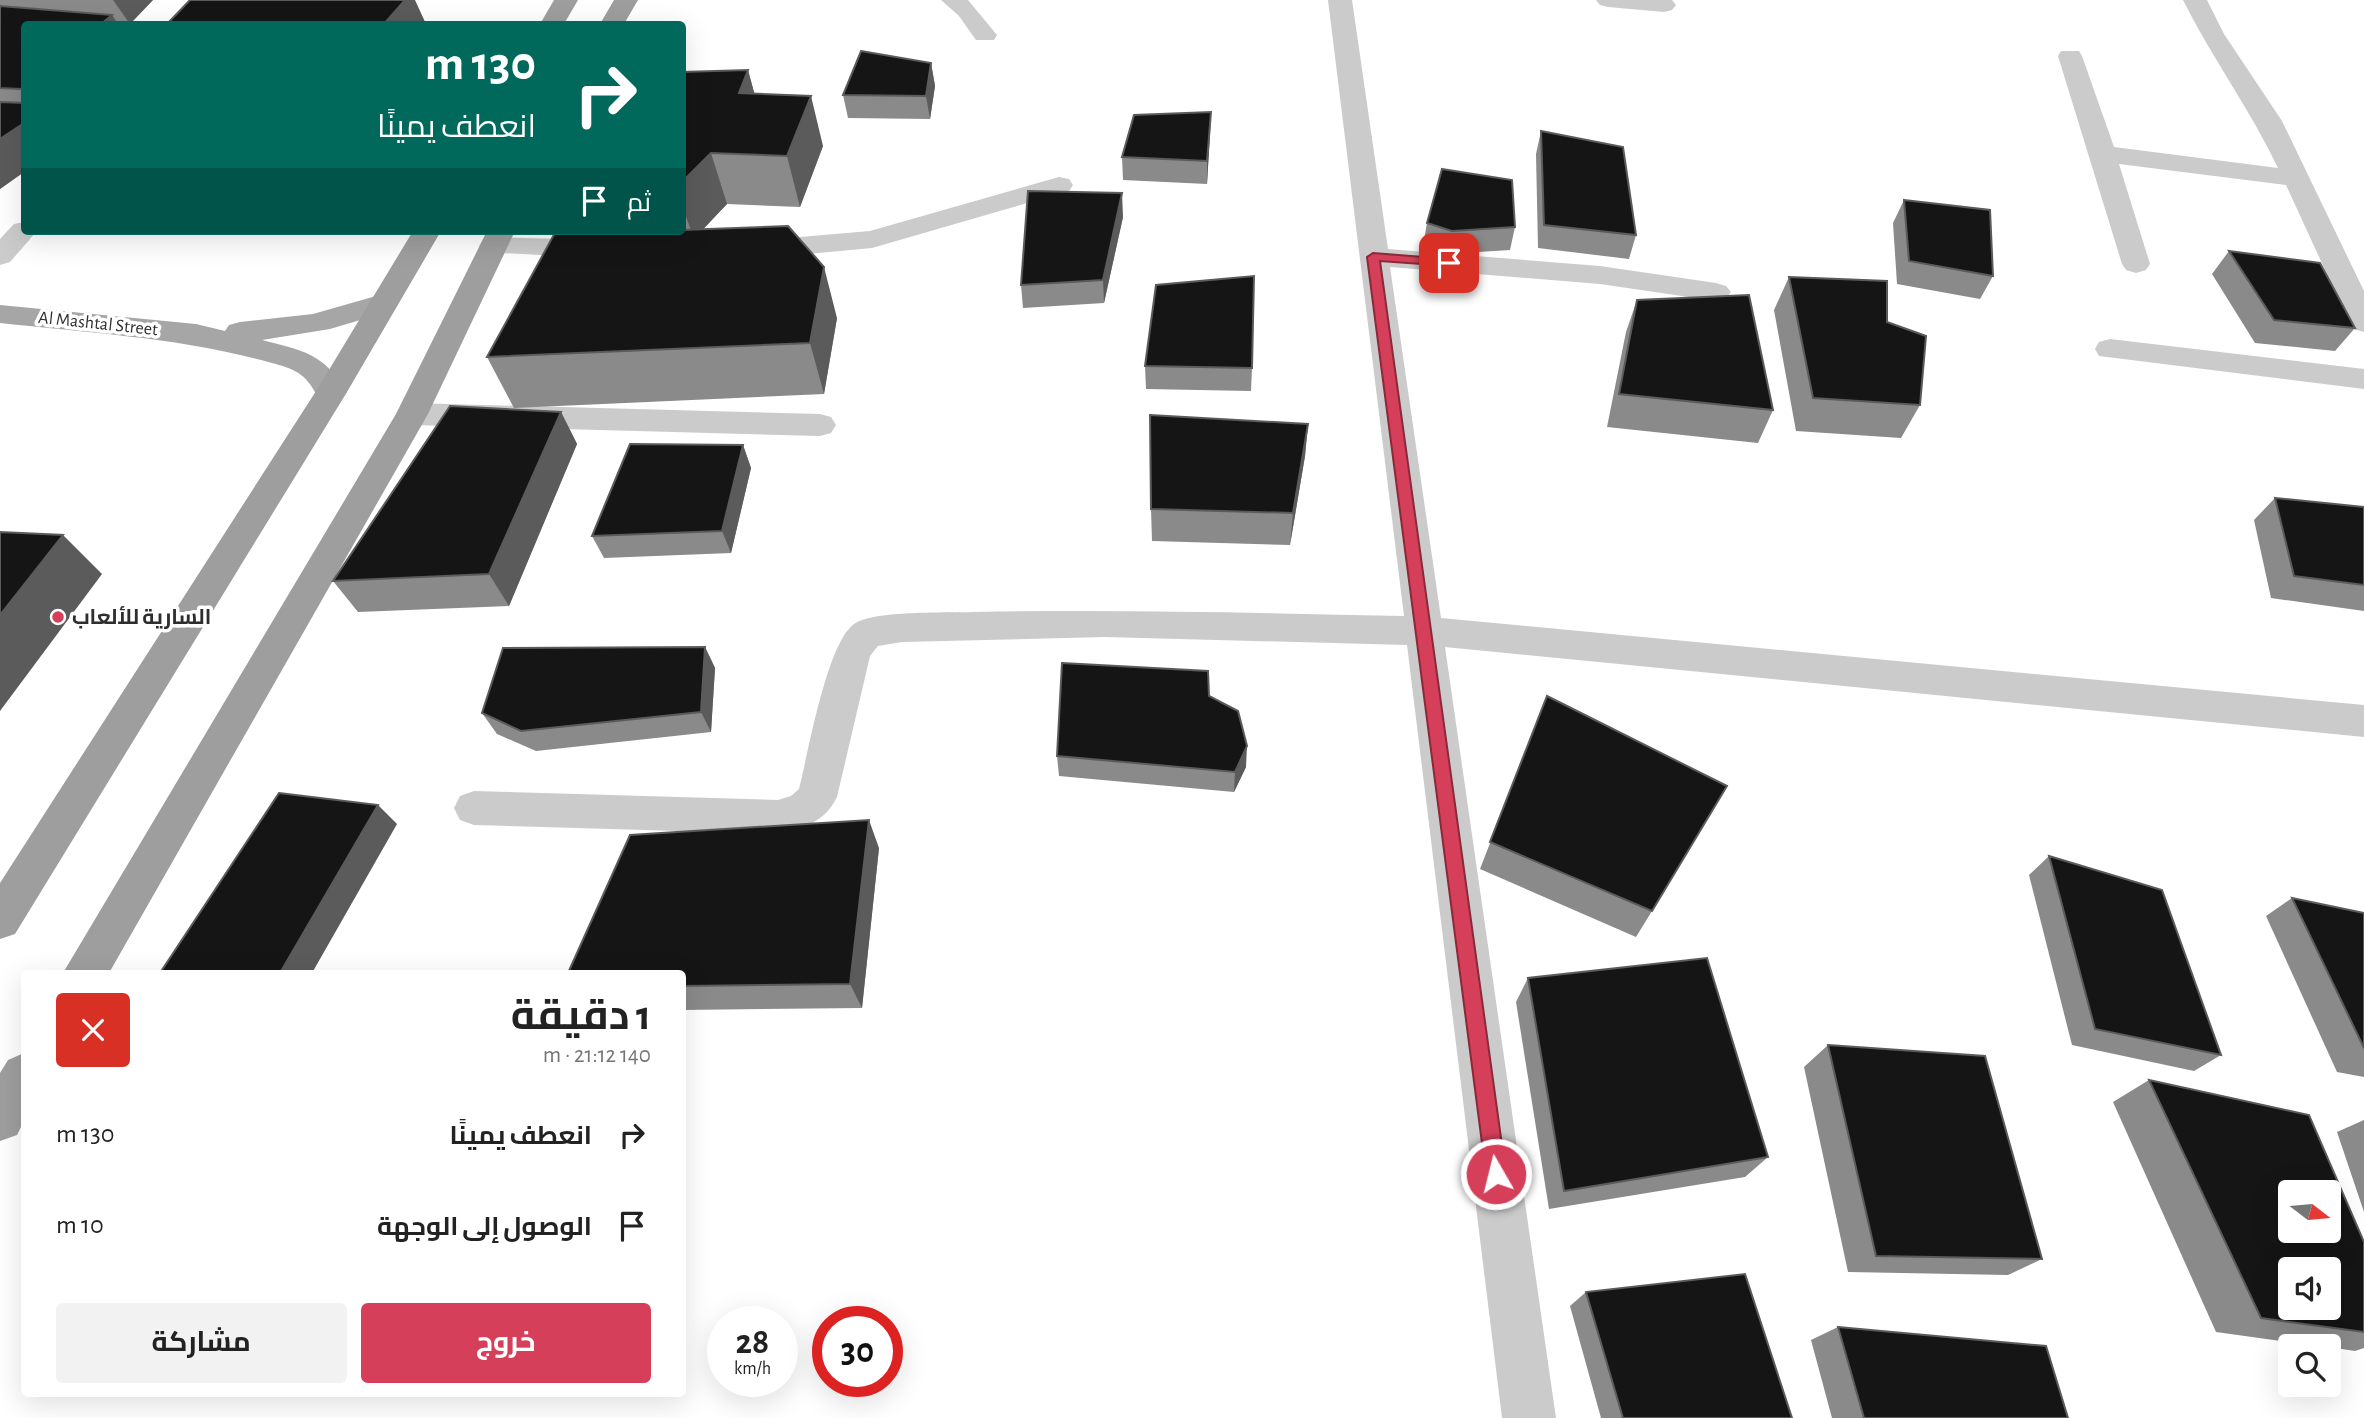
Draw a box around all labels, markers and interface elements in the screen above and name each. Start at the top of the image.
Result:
text: 130 m [425,40,536,89]
icon: right [560,49,651,140]
text: انعطف يمينًا [377,111,536,143]
icon: arrive [575,182,613,220]
text: ثم [627,190,651,216]
pin [1419,233,1479,293]
icon: arrive [1430,244,1468,282]
street label: Al Mashtal Street [37,309,159,339]
place label: السارية للألعاب [72,606,211,629]
marker: السارية للألعاب [50,609,66,625]
button: close [56,993,130,1067]
text: 1 دقيقة [511,995,651,1037]
text: 140 m · 21:12 [543,1044,651,1067]
icon: right [613,1116,651,1154]
text: 130 m [56,1121,115,1147]
text: انعطف يمينًا [449,1123,592,1149]
position arrow [1459,1137,1533,1211]
north arrow [2278,1180,2342,1242]
map controls [2278,1180,2341,1397]
icon: arrive [613,1207,651,1245]
text: 10 m [56,1212,104,1238]
text: الوصول إلى الوجهة [377,1214,592,1240]
button: sound [2278,1257,2341,1320]
button: مشاركة [56,1303,347,1383]
button: خروج [361,1303,651,1383]
speed limit sign: 30 [812,1306,903,1397]
text: 28 [736,1325,769,1360]
button: search [2278,1334,2341,1397]
text: km/h [734,1360,771,1378]

